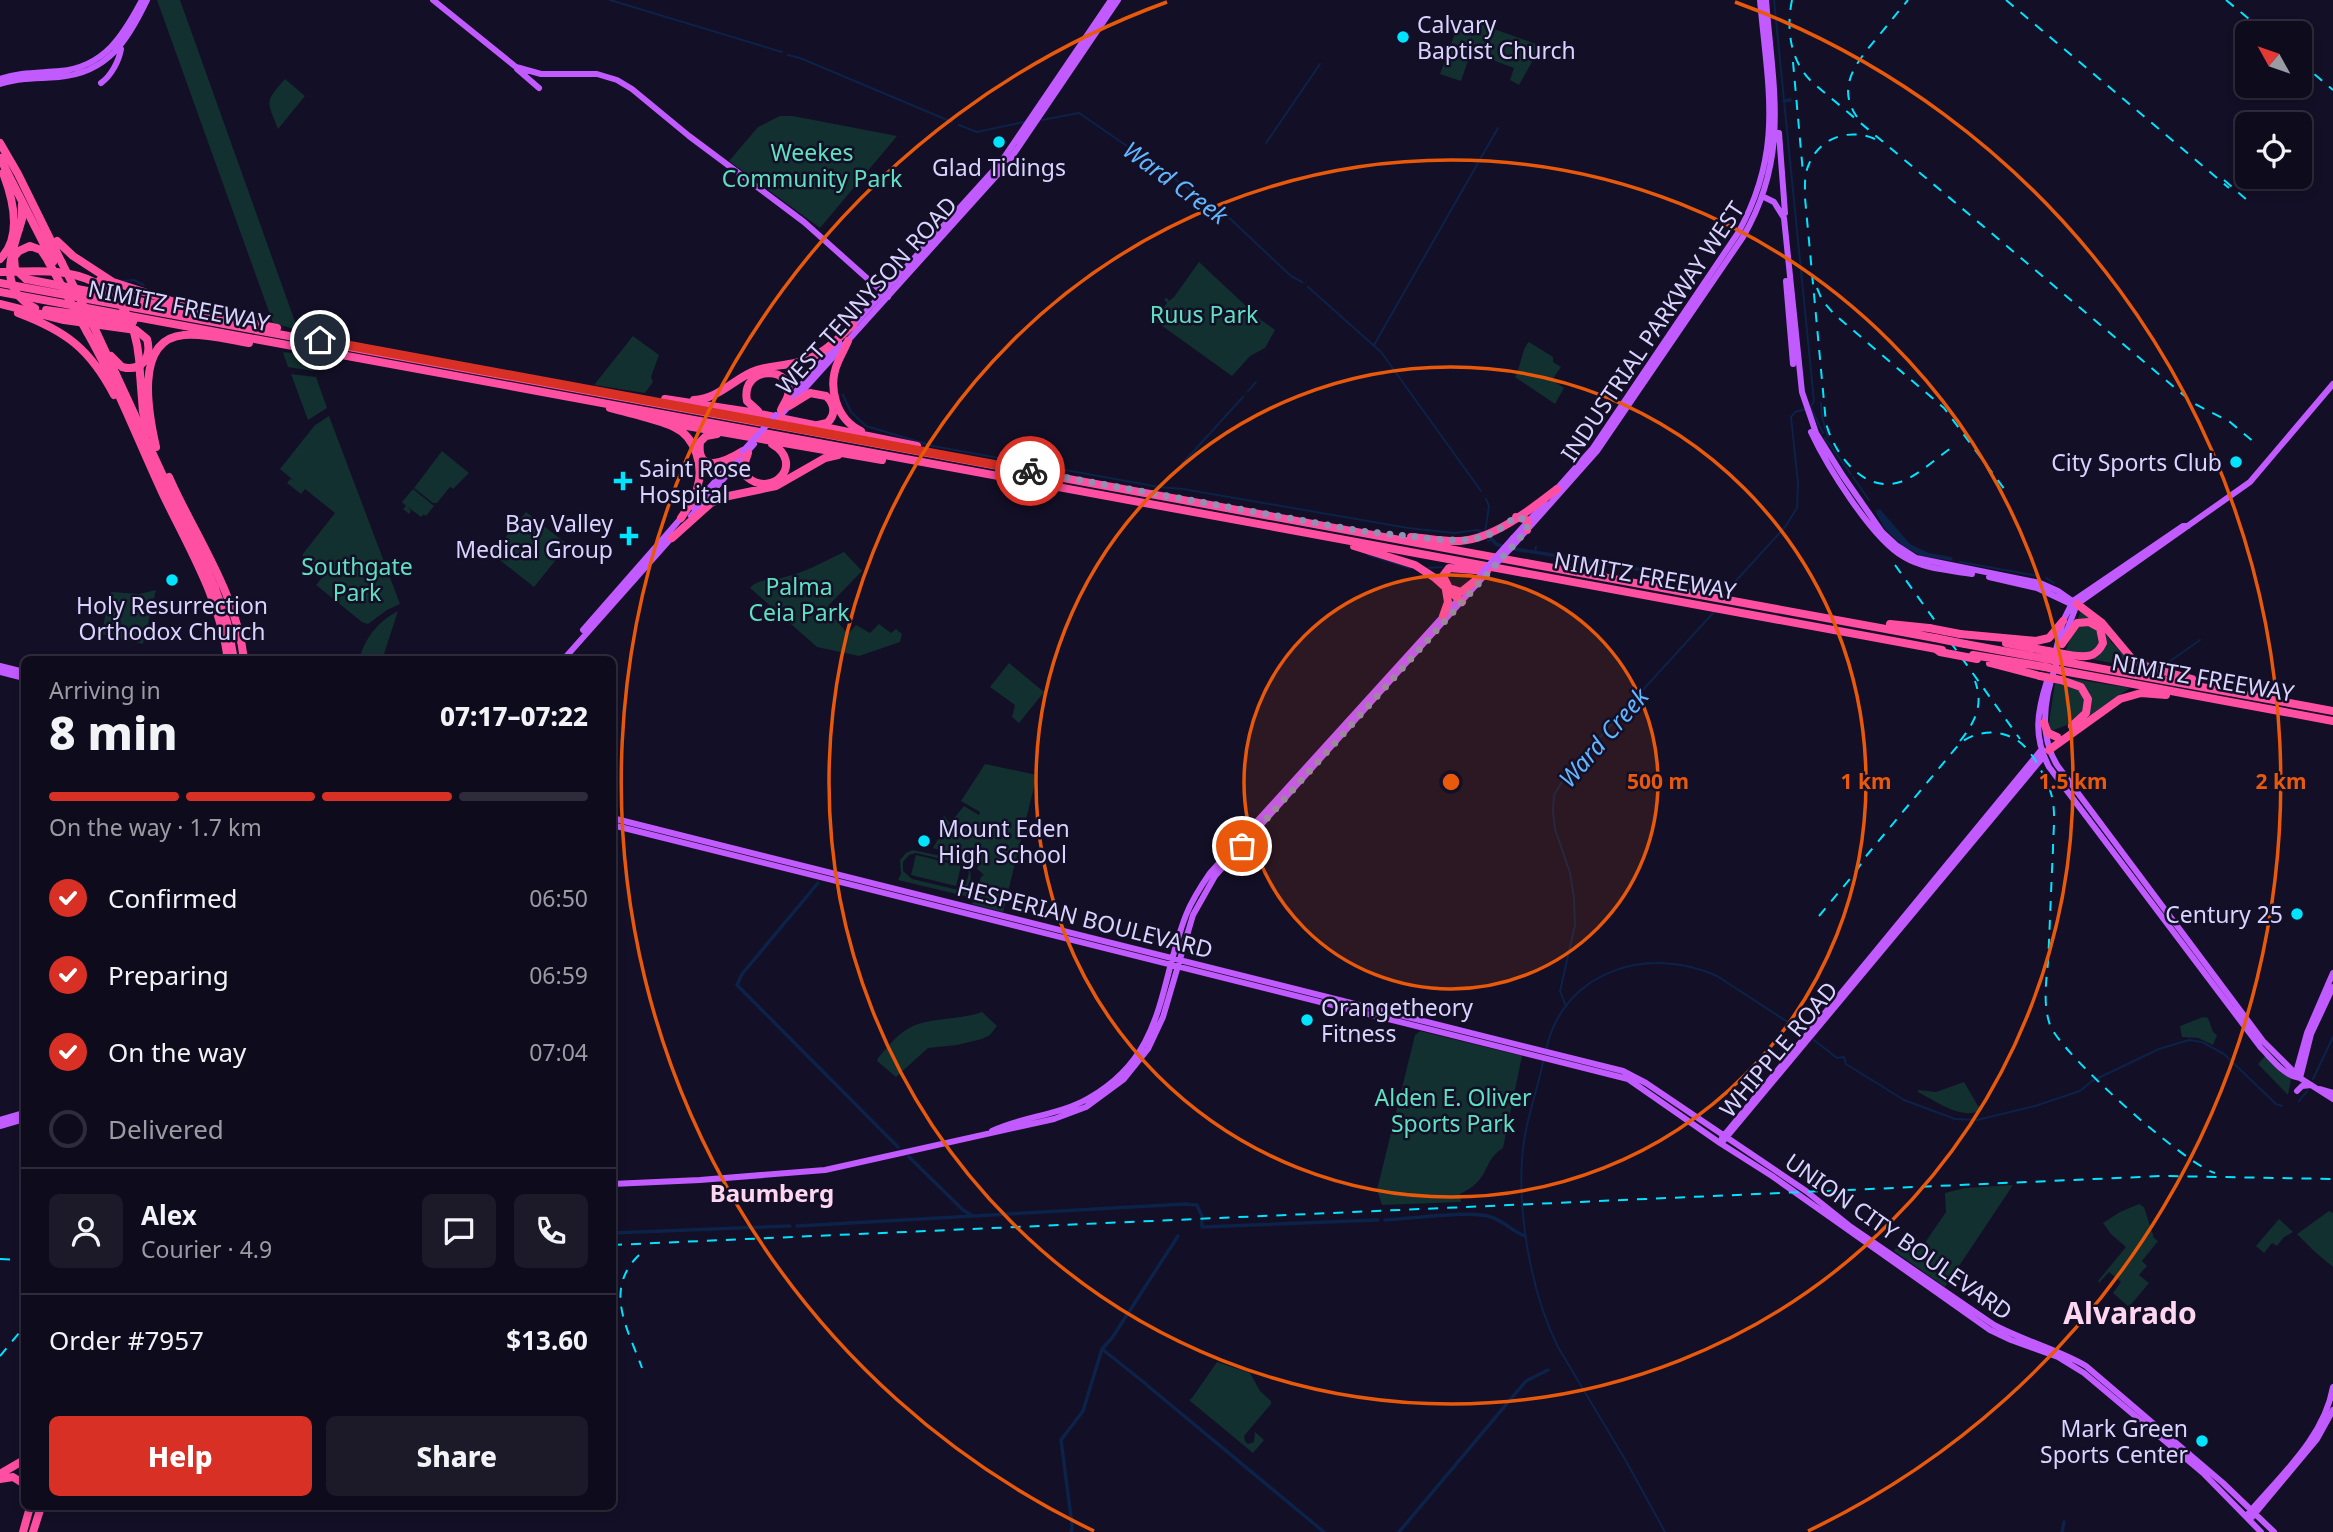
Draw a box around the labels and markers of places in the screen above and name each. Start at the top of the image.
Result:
place label: Calvary Baptist Church [1417,8,1576,66]
marker: Calvary Baptist Church [1395,29,1411,45]
marker: Glad Tidings [991,134,1007,150]
place label: Glad Tidings [932,151,1066,183]
pin [290,310,350,370]
place label: City Sports Club [2051,446,2222,478]
place label: Saint Rose Hospital [639,452,751,510]
marker: City Sports Club [2228,454,2244,470]
marker: Saint Rose Hospital [613,471,633,491]
place label: Bay Valley Medical Group [455,507,613,565]
marker: Bay Valley Medical Group [619,526,639,546]
marker: Holy Resurrection Orthodox Church [164,572,180,588]
place label: Holy Resurrection Orthodox Church [76,589,268,647]
centre of rings [1439,770,1463,794]
place label: Mount Eden High School [938,812,1070,870]
pin [1212,816,1272,876]
marker: Mount Eden High School [916,833,932,849]
place label: Century 25 [2165,898,2283,930]
marker: Century 25 [2289,906,2305,922]
place label: Orangetheory Fitness [1321,991,1473,1049]
marker: Orangetheory Fitness [1299,1012,1315,1028]
place label: Mark Green Sports Center [2040,1412,2188,1470]
marker: Mark Green Sports Center [2194,1433,2210,1449]

